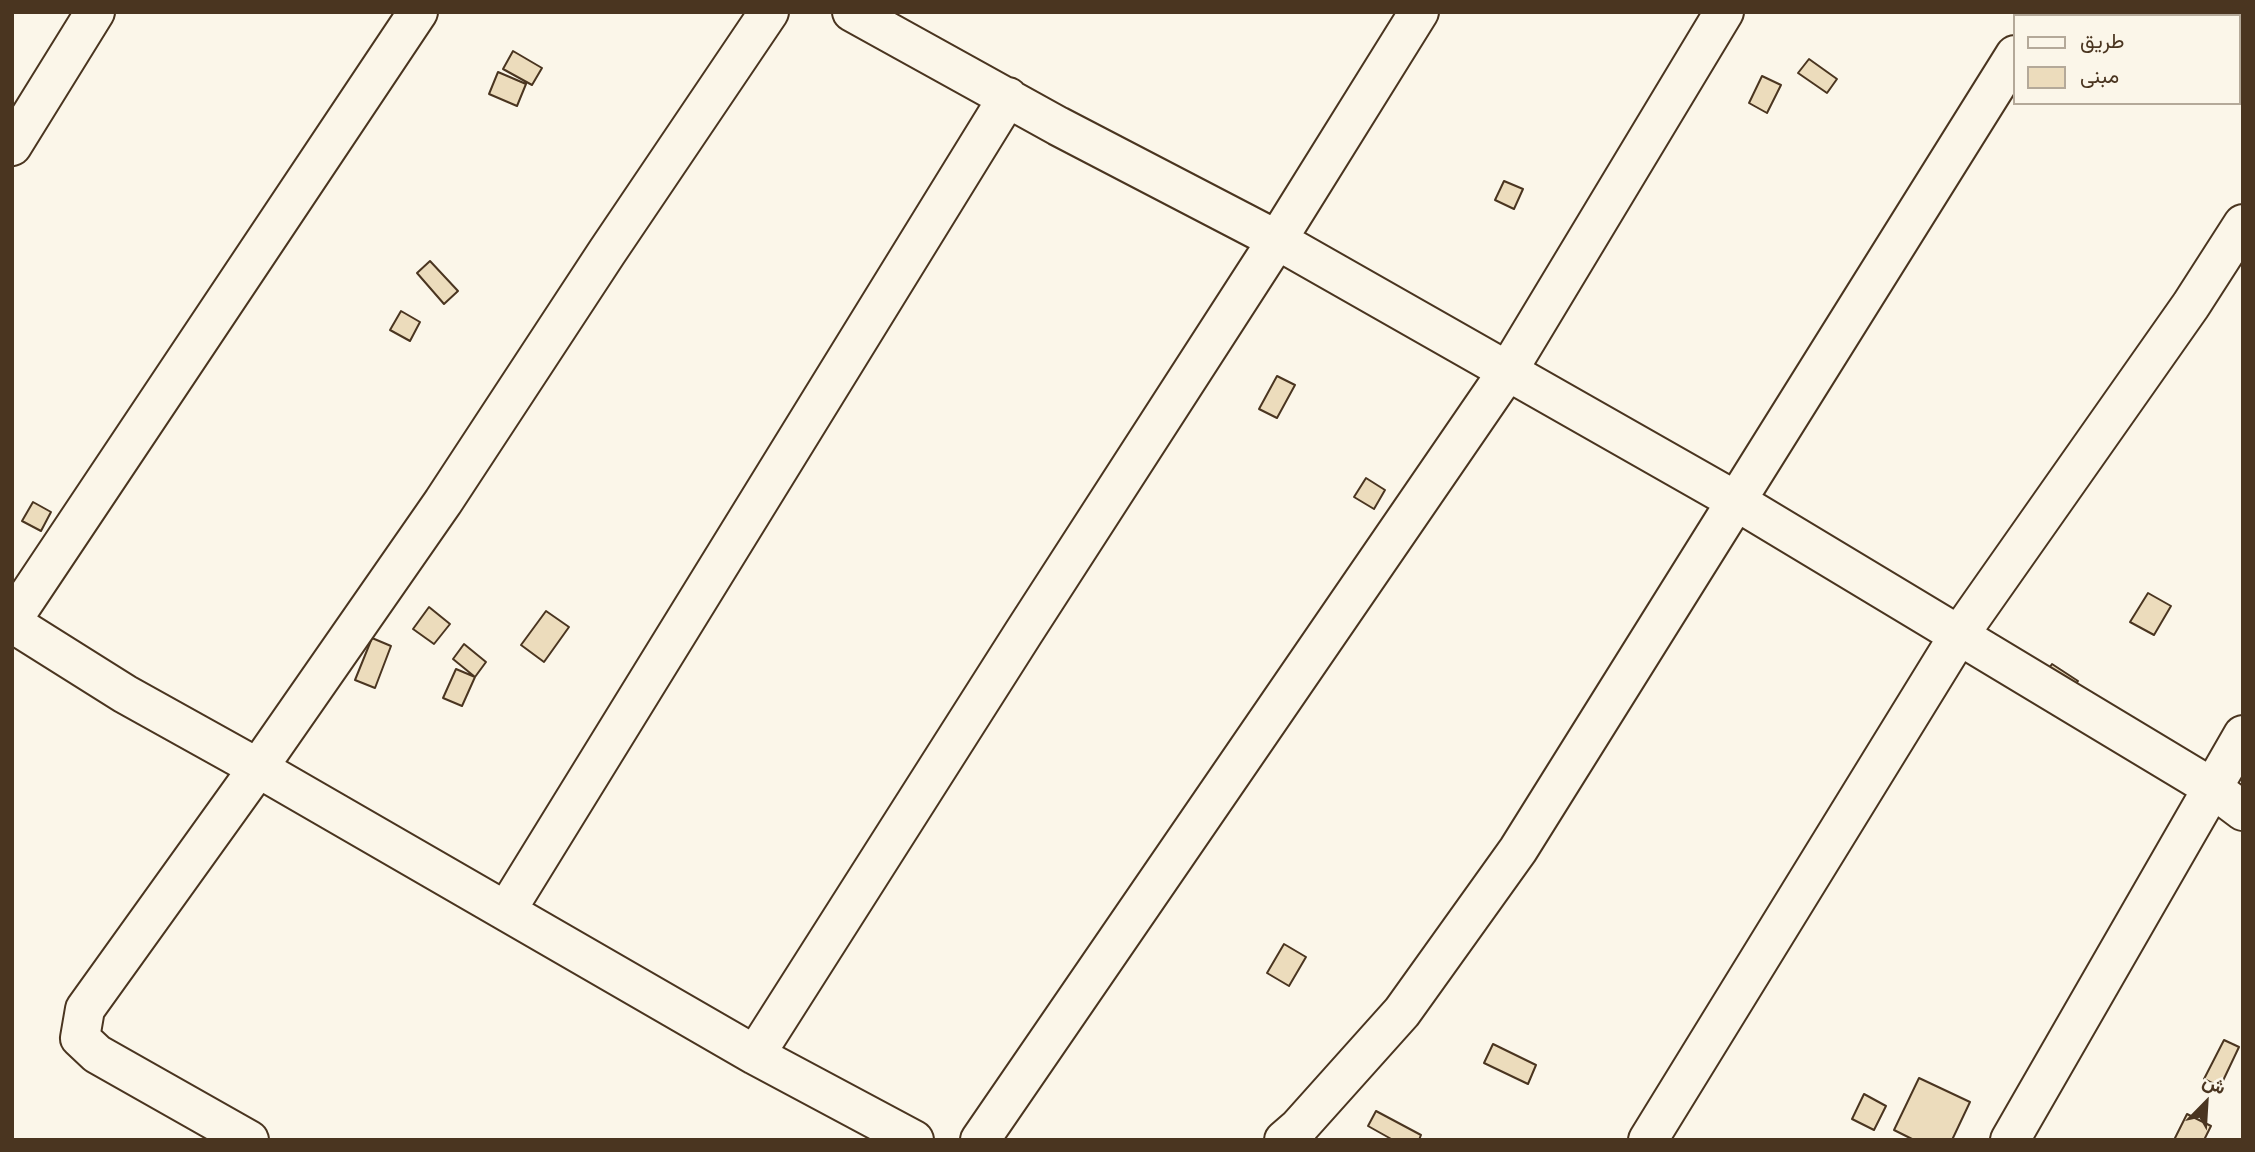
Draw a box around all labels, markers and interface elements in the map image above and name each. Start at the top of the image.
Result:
legend [2014,14,2241,105]
text: طريق [2080,27,2125,53]
text: مبنى [2080,62,2119,88]
north arrow [2171,1068,2241,1138]
text: ش [2199,1068,2230,1099]

